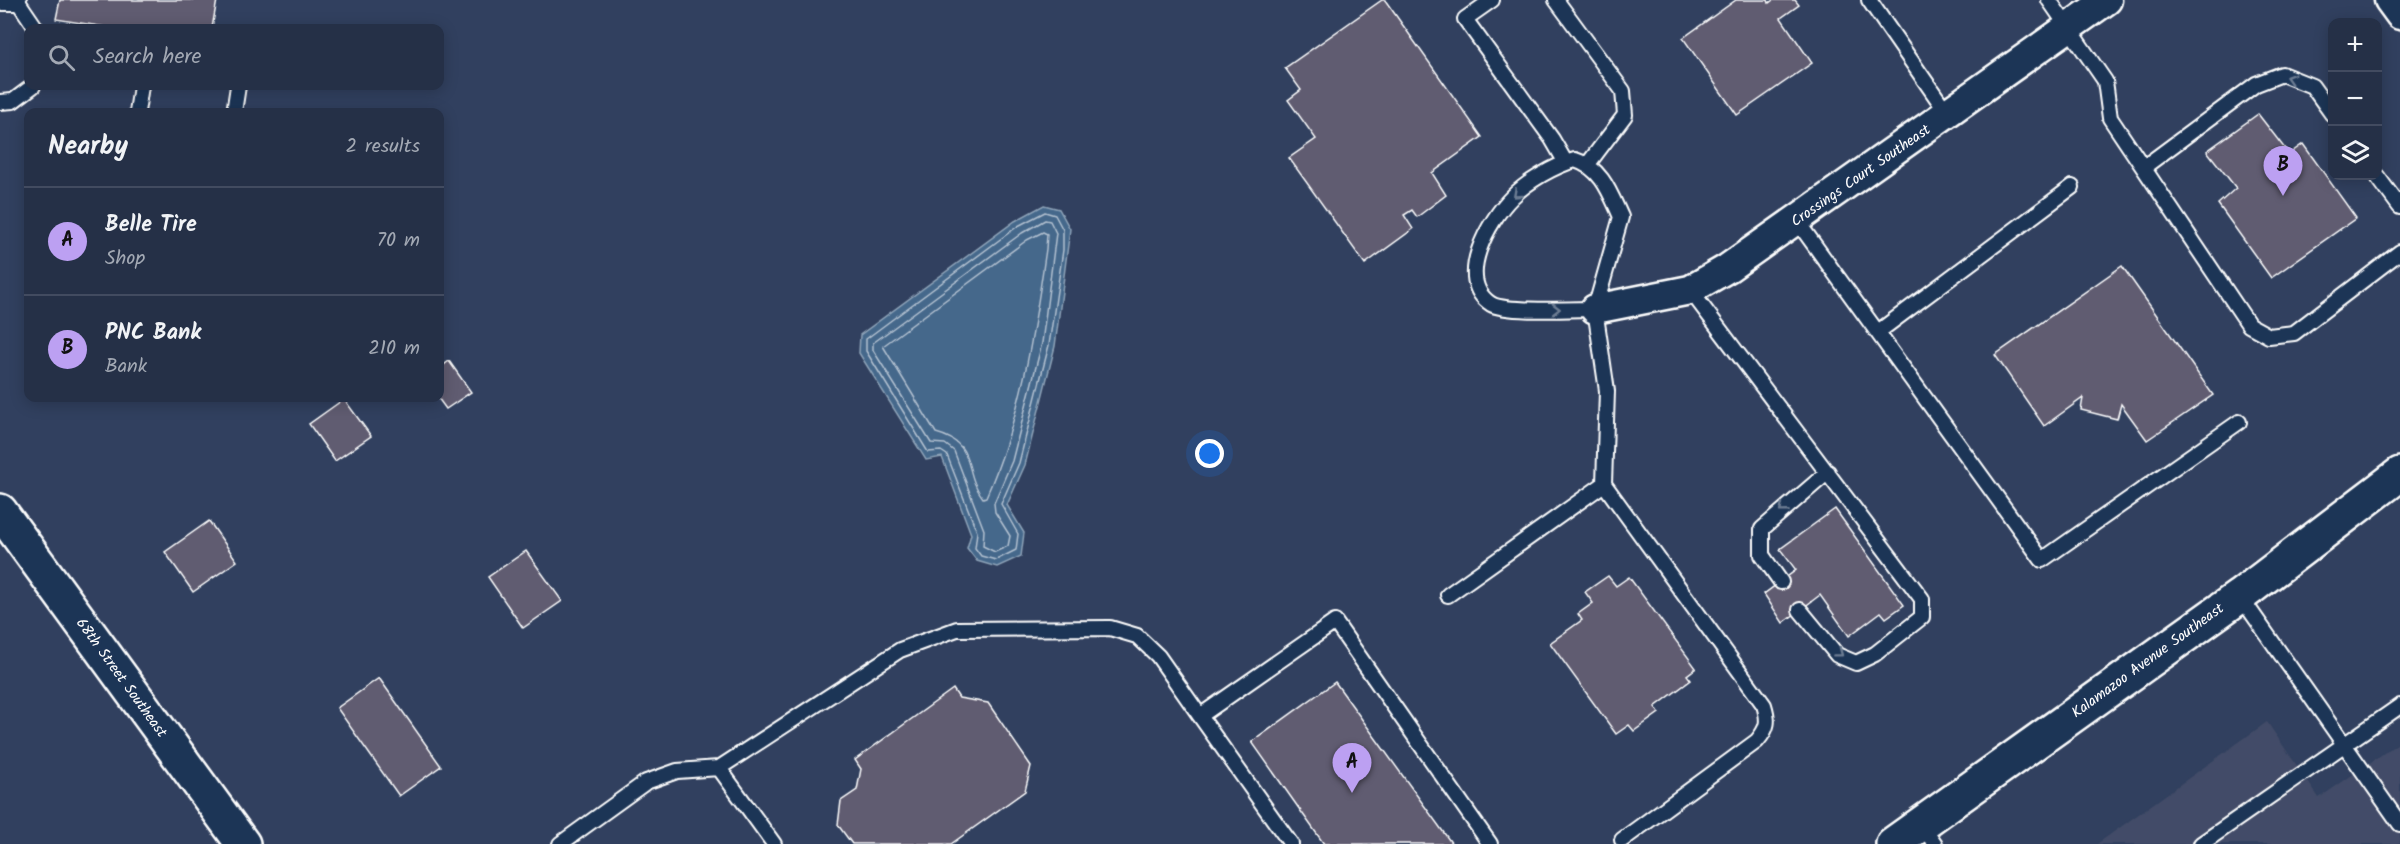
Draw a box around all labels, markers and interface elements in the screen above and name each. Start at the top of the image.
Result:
map controls [2328,18,2382,180]
button: + [2328,18,2382,72]
search box [24,24,444,90]
text: Search here [93,40,201,75]
icon: search [45,41,78,74]
button: − [2328,72,2382,126]
one-way arrow [2285,73,2296,85]
street label: Crossings Court Southeast [1786,118,1936,233]
text: Nearby [48,126,128,168]
button: layers [2328,126,2382,180]
text: 2 results [345,131,420,163]
pin: B [2264,146,2302,196]
one-way arrow [1513,187,1524,198]
text: Belle Tire [105,208,197,243]
text: A [61,225,74,257]
text: 70 m [377,225,420,257]
text: Shop [105,243,145,275]
one-way arrow [1552,303,1561,315]
text: PNC Bank [105,316,201,351]
text: B [61,333,74,365]
text: 210 m [368,333,420,365]
text: Bank [105,351,147,383]
your location [1195,439,1224,468]
one-way arrow [1779,502,1790,513]
street label: Kalamazoo Avenue Southeast [2067,597,2230,725]
street label: 68th Street Southeast [69,613,173,743]
one-way arrow [1832,646,1843,657]
pin: A [1332,744,1372,793]

